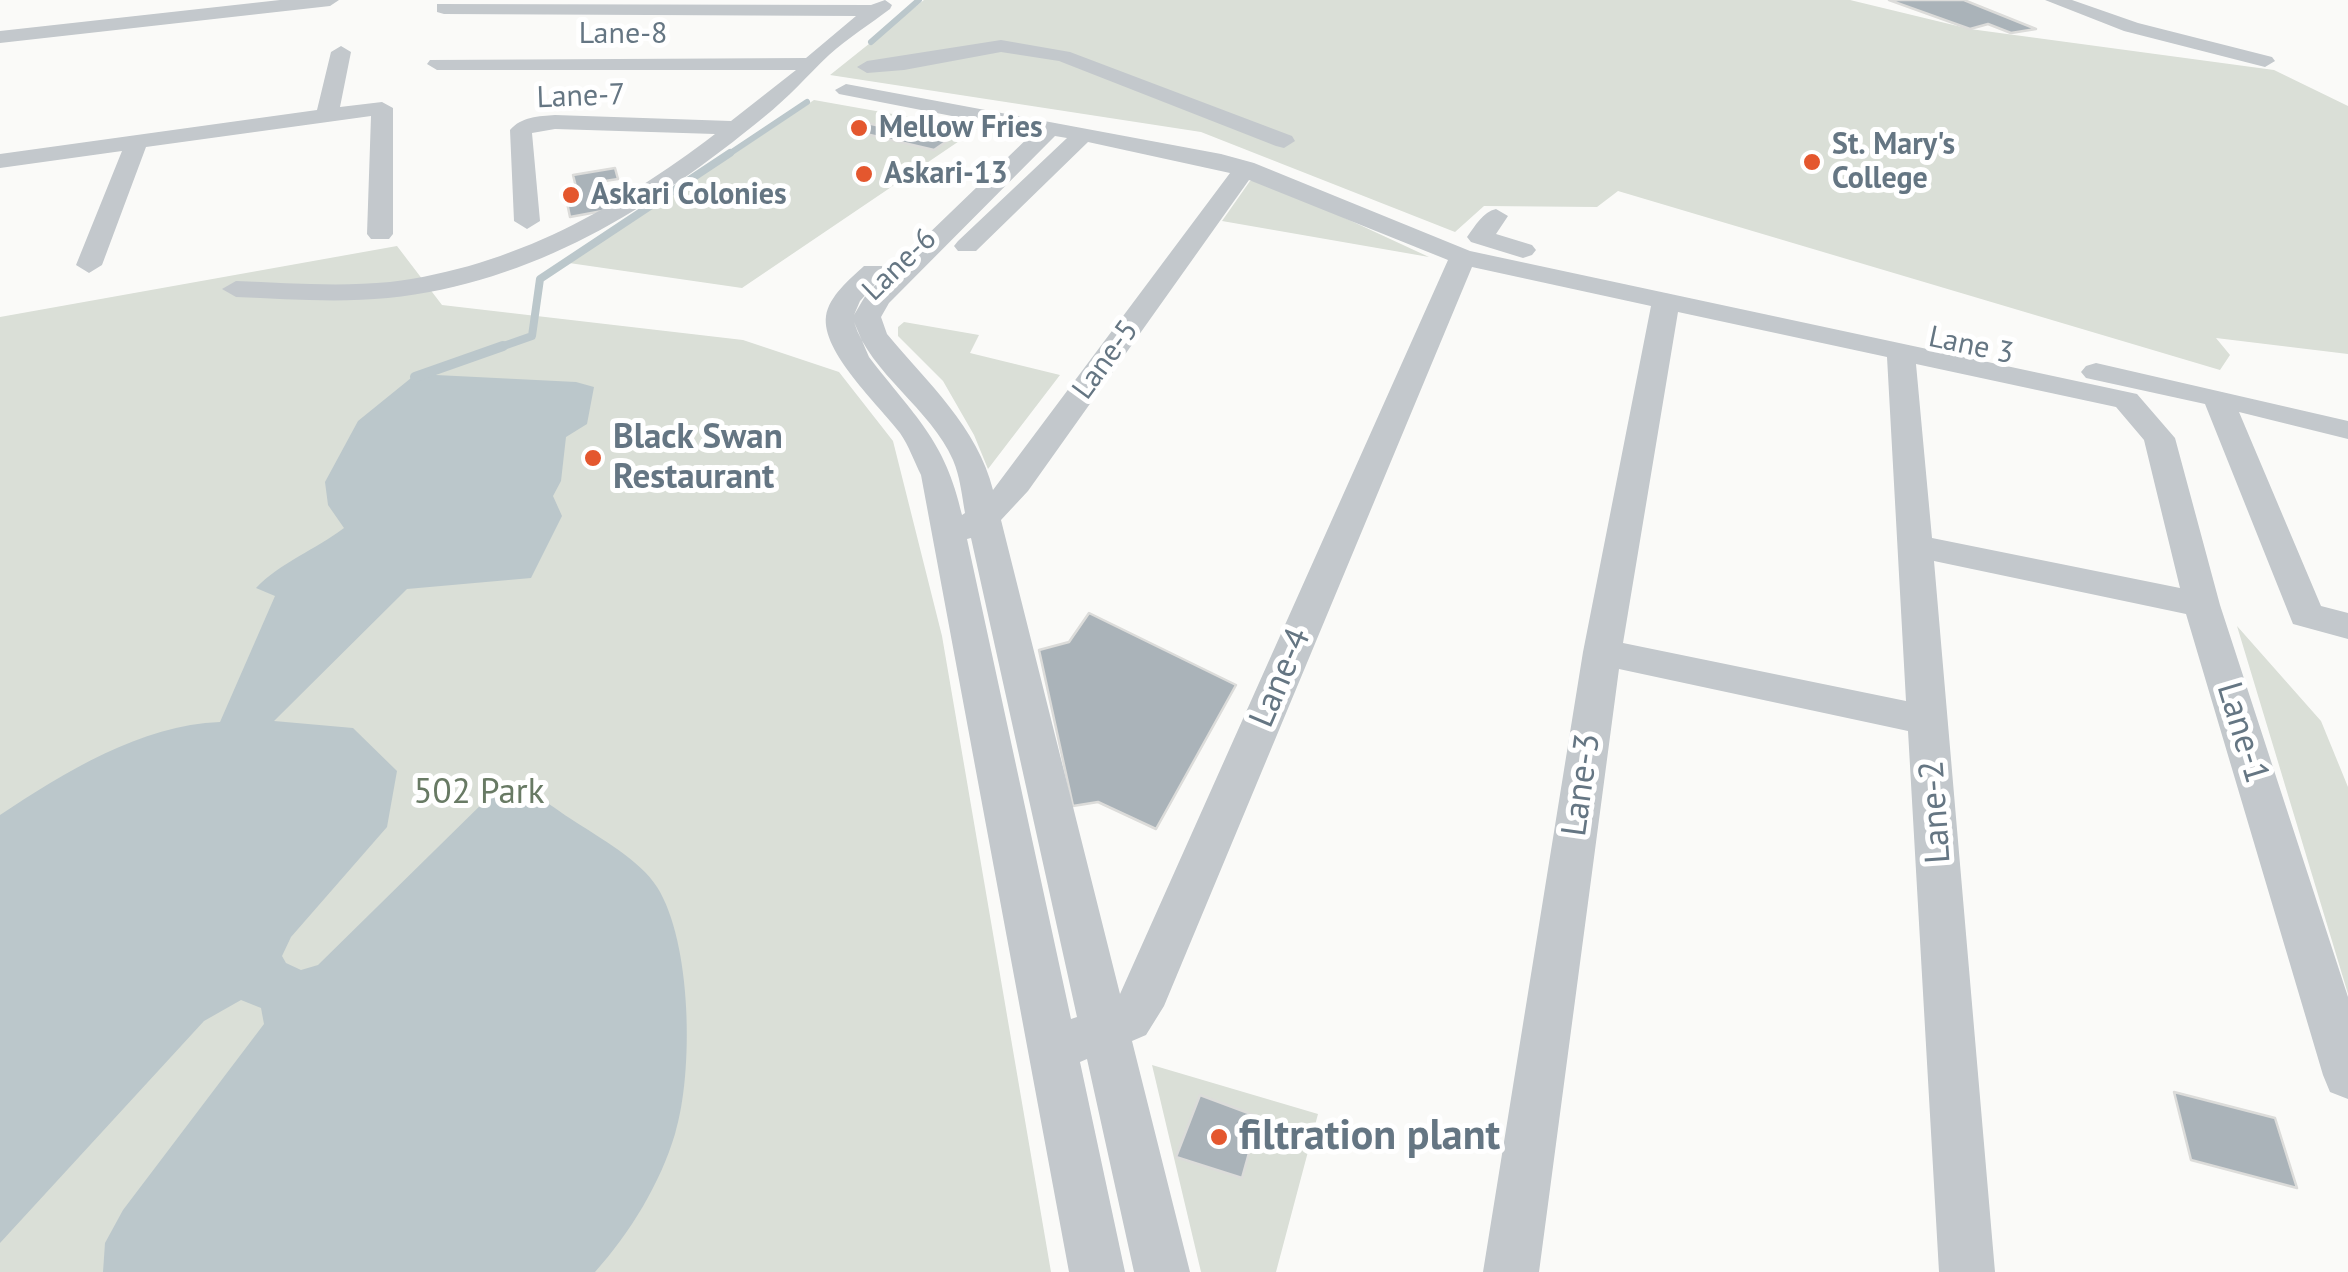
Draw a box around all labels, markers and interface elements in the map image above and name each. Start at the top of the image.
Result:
street label: Lane-8 [579,16,667,52]
street label: Lane-7 [536,77,626,117]
place label: Mellow Fries [879,110,1043,146]
marker: Mellow Fries [848,117,870,139]
place label: St. Mary's College [1832,127,1955,198]
marker: St. Mary's College [1801,151,1823,173]
place label: Askari-13 [884,156,1008,192]
marker: Askari-13 [853,163,875,185]
place label: Askari Colonies [591,177,787,213]
marker: Askari Colonies [560,184,582,206]
street label: Lane-6 [856,221,944,309]
street label: Lane-5 [1065,314,1147,406]
street label: Lane 3 [1925,319,2017,373]
place label: Black Swan Restaurant [613,417,783,499]
marker: Black Swan Restaurant [582,447,604,469]
street label: Lane-4 [1241,622,1321,734]
street label: Lane-1 [2207,677,2277,789]
street label: Lane-3 [1554,731,1610,839]
street label: Lane-2 [1911,759,1961,865]
park label: 502 Park [414,772,544,814]
place label: filtration plant [1239,1112,1500,1162]
marker: filtration plant [1208,1126,1230,1148]

